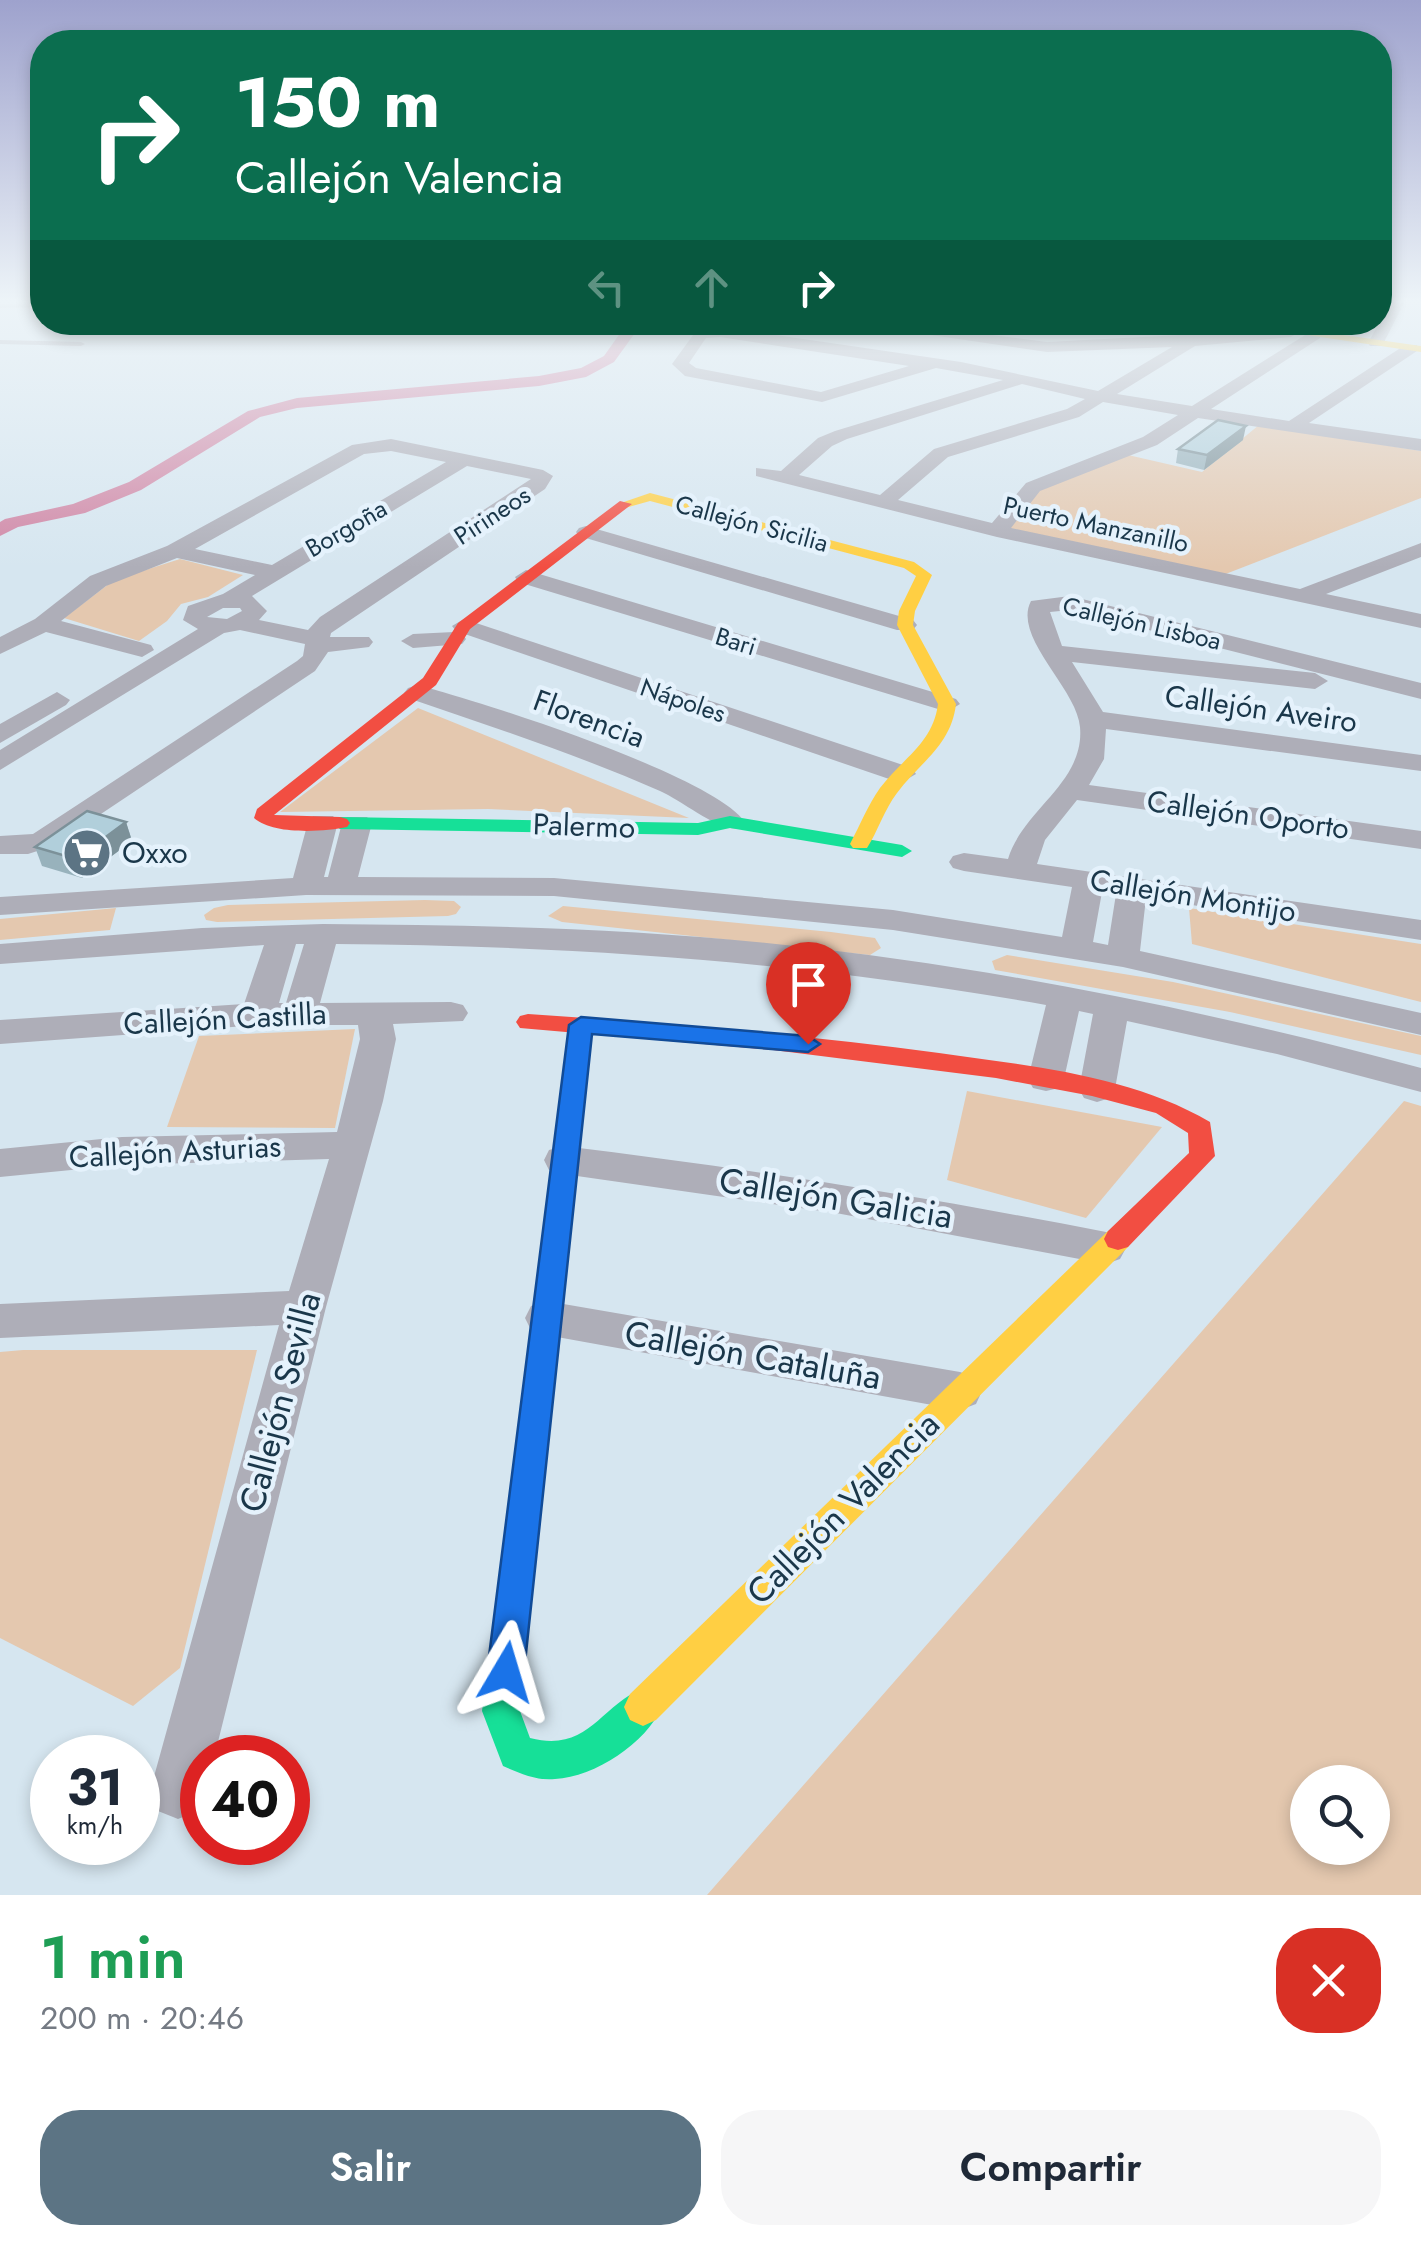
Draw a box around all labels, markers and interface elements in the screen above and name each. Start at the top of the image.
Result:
text: 150 m [235,52,441,153]
icon: right [70,70,200,200]
text: Callejón Valencia [235,145,563,210]
icon: left [579,260,634,315]
icon: ahead [684,260,739,315]
icon: right [789,260,844,315]
street label: Pirineos [447,477,537,553]
street label: Callejón Sicilia [672,485,832,561]
street label: Puerto Manzanillo [1000,487,1192,561]
street label: Borgoña [299,490,393,566]
street label: Callejón Lisboa [1059,587,1225,659]
street label: Bari [711,618,761,664]
street label: Nápoles [635,669,731,731]
street label: Callejón Aveiro [1162,674,1360,743]
street label: Florencia [527,679,651,759]
street label: Callejón Oporto [1144,779,1352,850]
street label: Palermo [532,802,636,849]
supermarket icon: Oxxo [61,827,113,879]
place label: Oxxo [122,831,188,874]
street label: Callejón Montijo [1087,858,1299,933]
pin [766,942,851,1045]
icon: arrive [781,957,836,1012]
street label: Callejón Castilla [122,992,328,1045]
street label: Callejón Asturias [68,1124,282,1179]
street label: Callejón Galicia [716,1155,956,1241]
street label: Callejón Sevilla [227,1286,333,1518]
street label: Callejón Cataluña [621,1308,885,1402]
street label: Callejón Valencia [735,1400,951,1616]
position arrow [454,1620,558,1724]
speed limit sign: 40 [180,1735,310,1865]
text: 31 [67,1751,123,1824]
map controls [1290,1765,1390,1865]
button: search [1290,1765,1390,1865]
text: km/h [67,1807,123,1843]
text: 1 min [40,1914,186,2001]
button: close [1276,1928,1381,2033]
text: 200 m · 20:46 [40,1995,244,2041]
button: Salir [40,2110,701,2225]
button: Compartir [721,2110,1381,2225]

